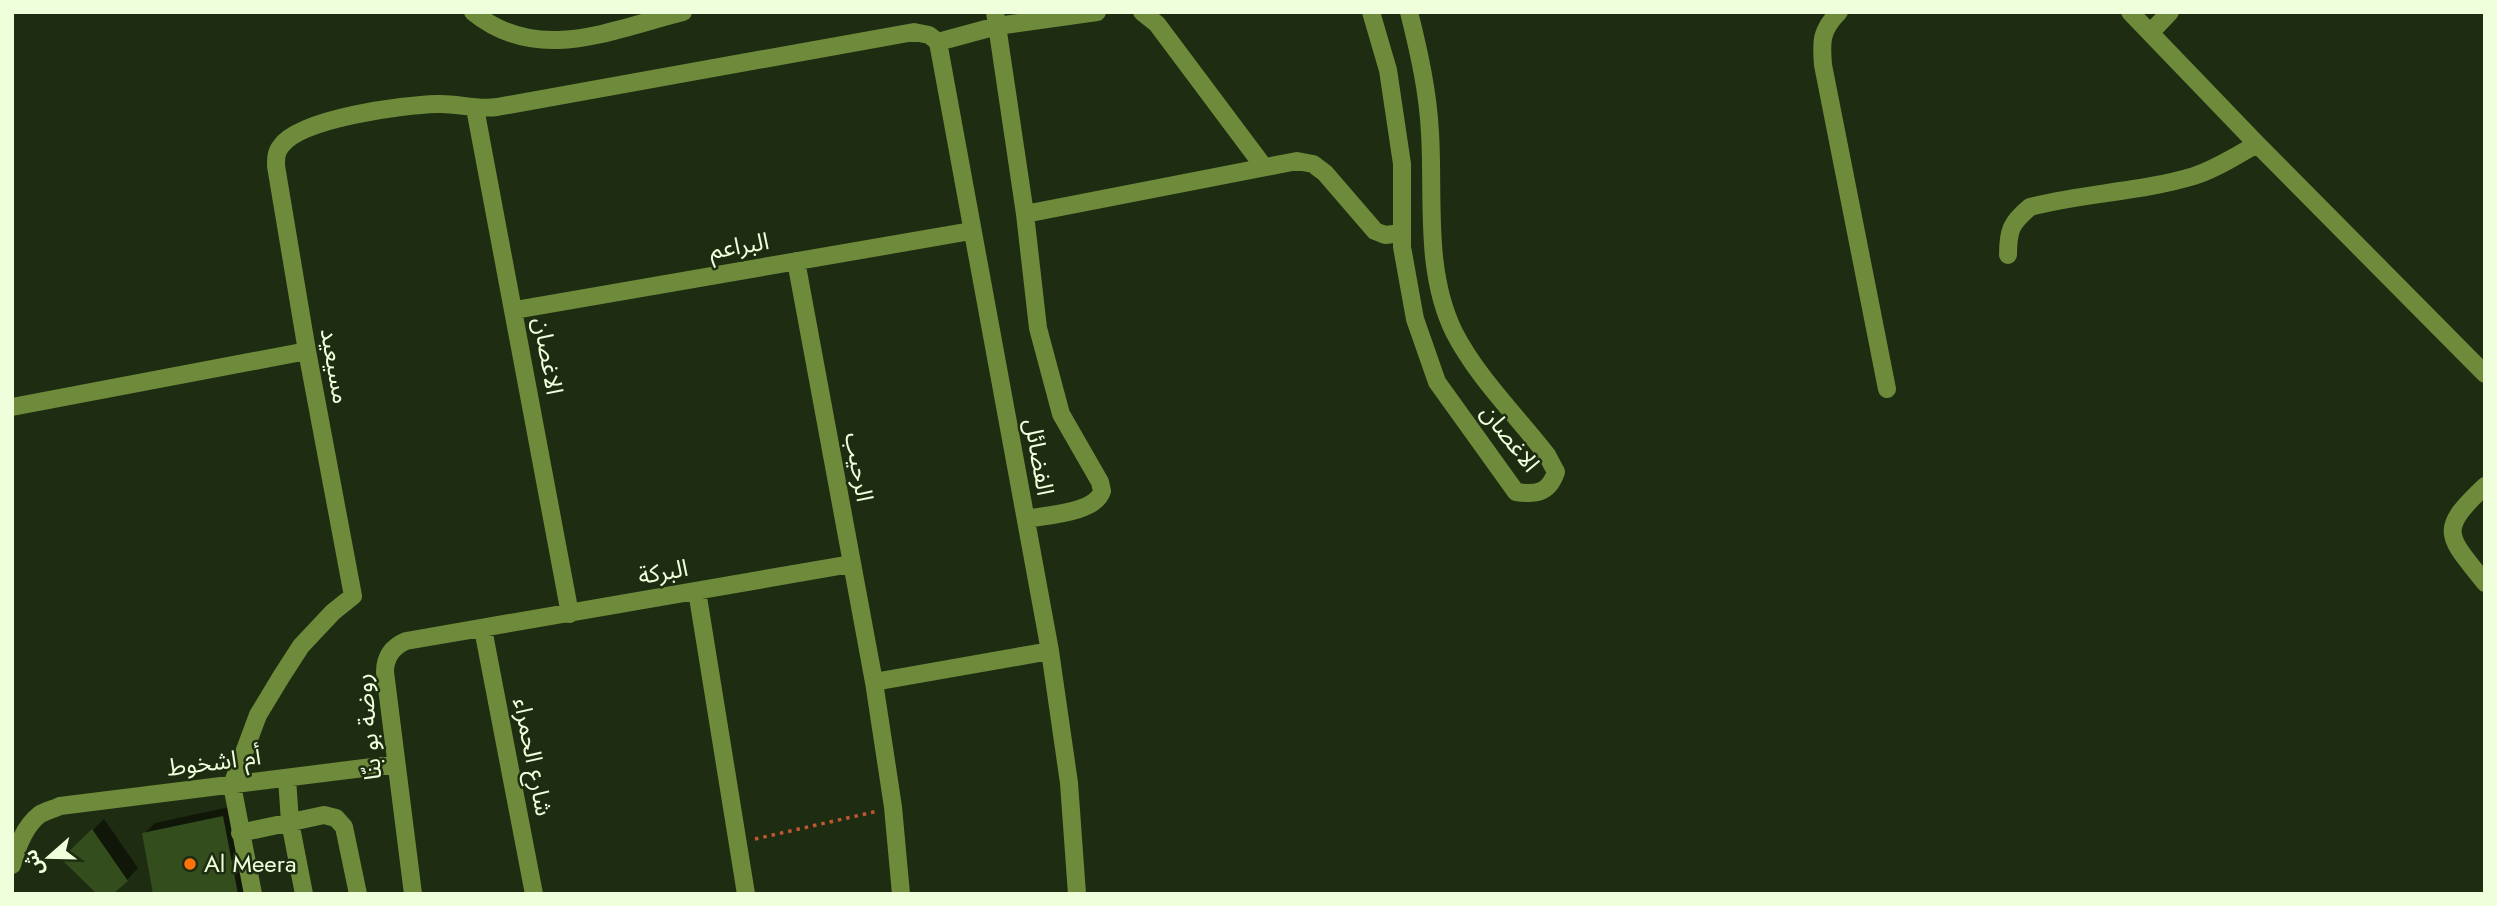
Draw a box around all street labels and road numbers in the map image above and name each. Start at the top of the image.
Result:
street label: البراعم [706,223,772,268]
street label: الاغصان [524,314,572,397]
street label: مسيعيد [312,325,359,406]
street label: الاغصان [1473,396,1548,479]
street label: الفضائل [1016,416,1063,498]
street label: الرحيب [836,429,883,504]
street label: البركة [635,550,691,593]
street label: روضة بو بنّا [345,672,390,782]
street label: شارع الحمراء [505,695,562,819]
street label: أم اشخوط [165,738,263,786]

